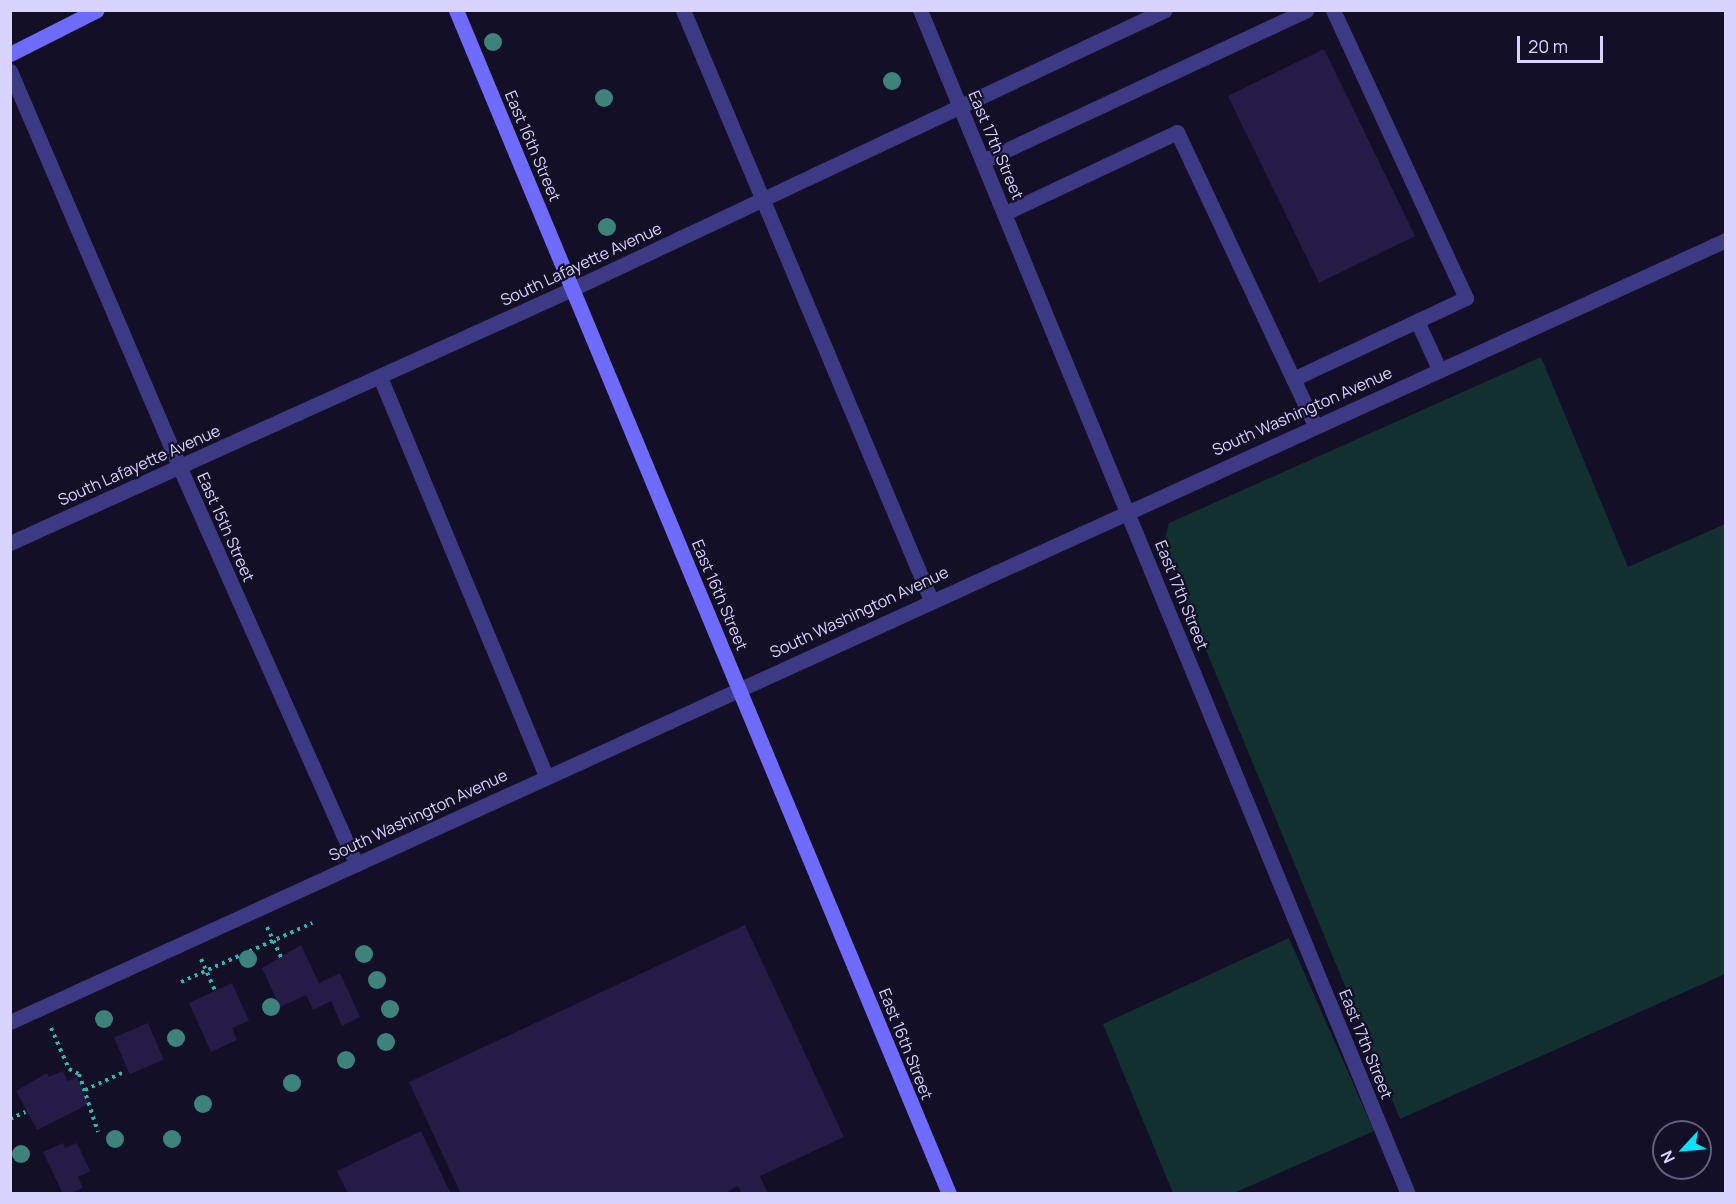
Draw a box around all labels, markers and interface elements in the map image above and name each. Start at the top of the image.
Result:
scale bar [1520,24,1606,62]
text: 20 m [1528,34,1568,58]
street label: East 16th Street [501,88,565,204]
street label: East 17th Street [964,88,1028,202]
street label: South Lafayette Avenue [497,218,665,310]
street label: South Washington Avenue [1209,363,1395,459]
street label: South Lafayette Avenue [55,421,223,509]
street label: East 15th Street [193,469,259,585]
street label: East 16th Street [688,537,752,653]
street label: East 17th Street [1151,537,1213,653]
street label: South Washington Avenue [767,562,951,662]
street label: South Washington Avenue [326,765,510,865]
street label: East 16th Street [875,986,937,1102]
street label: East 17th Street [1335,986,1397,1102]
north arrow [1652,1120,1712,1180]
text: N [1655,1147,1680,1167]

